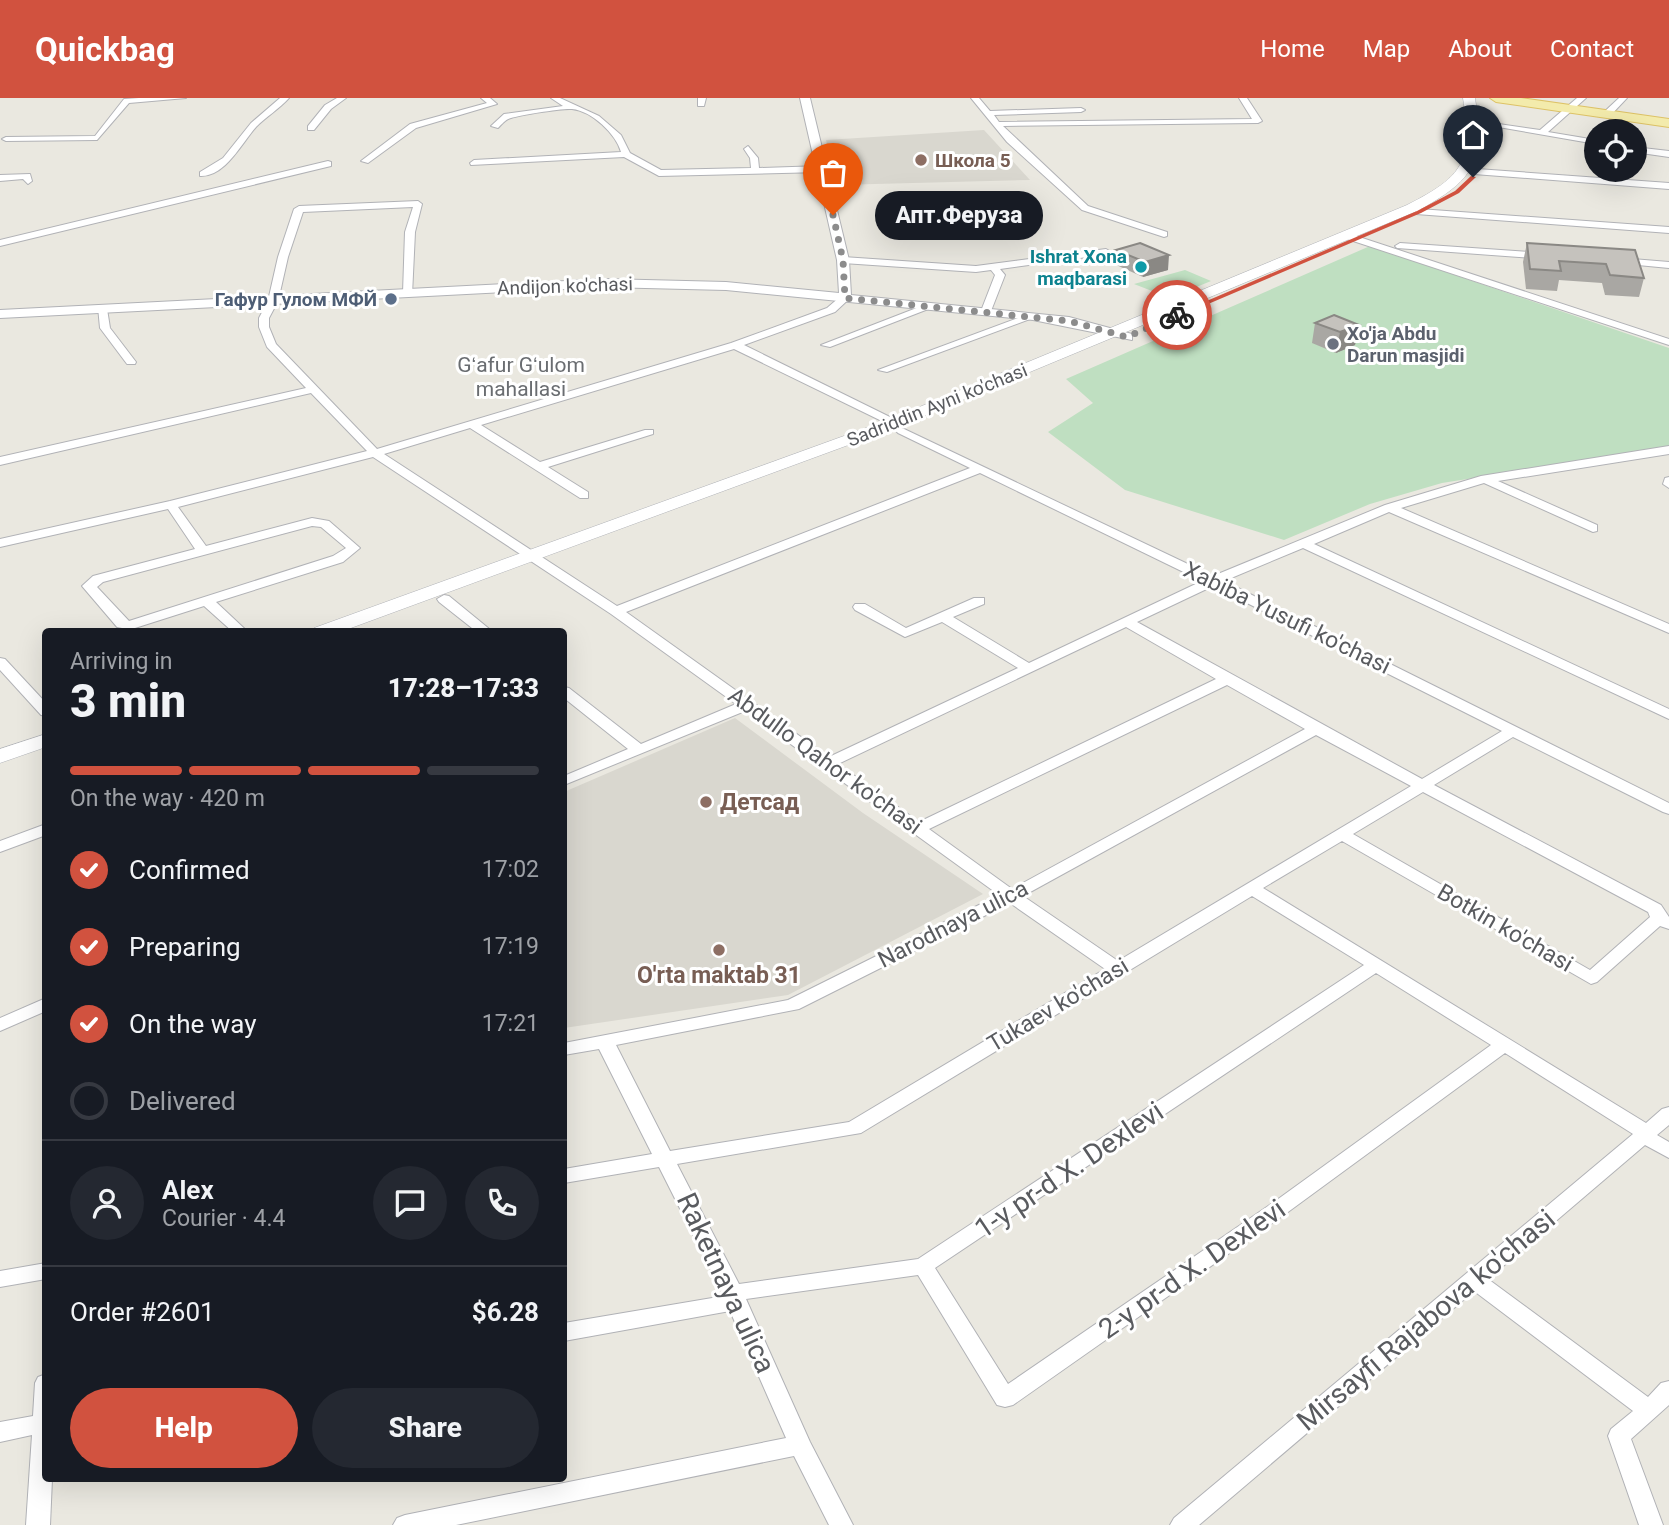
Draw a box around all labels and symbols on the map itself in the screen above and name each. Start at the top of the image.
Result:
pin [1443,105,1503,177]
pin [803,143,863,215]
place label: Школа 5 [935,149,1011,172]
marker: Школа 5 [913,152,929,168]
callout: Апт.Феруза [875,190,1043,240]
place label: Ishrat Хоnа mаqbаrasi [1030,245,1127,290]
marker: Ishrat Хоnа mаqbаrasi [1133,259,1149,275]
street label: Andijon ko'chasi [497,272,633,300]
courier [1142,280,1212,350]
place label: Гафур Гулом МФЙ [215,288,377,311]
marker: Гафур Гулом МФЙ [383,291,399,307]
place label: Xo'ja Abdu Darun masjidi [1347,322,1465,367]
marker: Xo'ja Abdu Darun masjidi [1325,336,1341,352]
district label: Gʻafur Gʻulom mahallasi [457,353,585,401]
street label: Sadriddin Ayni ko'chasi [843,358,1031,452]
street label: Xabiba Yusufi ko'chasi [1179,556,1395,680]
street label: Abdullo Qahor ko'chasi [723,682,927,840]
place label: Детсад [720,789,800,816]
marker: Детсад [698,794,714,810]
street label: Narodnaya ulica [873,875,1033,973]
street label: Botkin ko'chasi [1432,878,1578,978]
marker: O'rta maktab 31 [711,942,727,958]
street label: Tukaev ko'chasi [983,952,1133,1058]
place label: O'rta maktab 31 [637,962,801,989]
street label: 1-y pr-d X. Dexlevi [968,1095,1170,1245]
street label: Raketnaya ulica [670,1188,782,1378]
street label: 2-y pr-d X. Dexlevi [1092,1192,1292,1346]
street label: Mirsayfi Rajabova ko'chasi [1290,1202,1562,1438]

